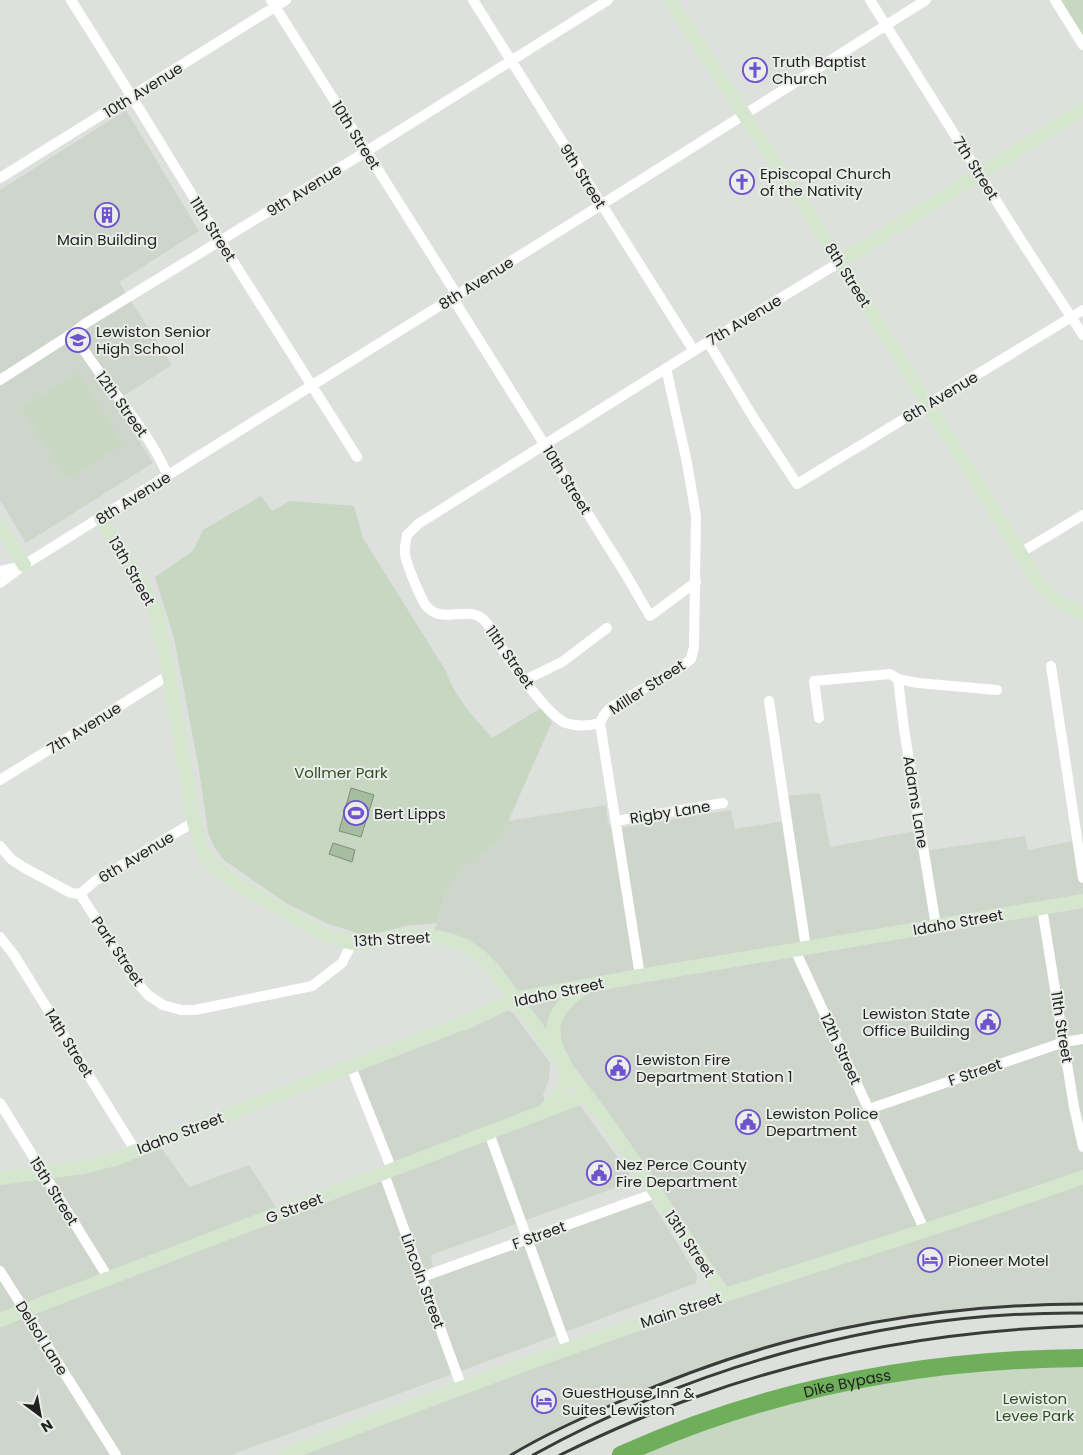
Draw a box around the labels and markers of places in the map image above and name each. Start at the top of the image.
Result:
place label: Truth Baptist Church [772,51,866,89]
church icon: Truth Baptist Church [742,57,768,83]
place label: Episcopal Church of the Nativity [760,163,891,201]
church icon: Episcopal Church of the Nativity [729,169,755,195]
building icon: Main Building [94,202,120,228]
place label: Main Building [57,229,157,250]
place label: Lewiston Senior High School [96,321,211,359]
school or university icon: Lewiston Senior High School [65,327,91,353]
sports icon: Bert Lipps [343,800,369,826]
place label: Bert Lipps [374,803,446,824]
place label: Lewiston State Office Building [862,1003,970,1041]
public building icon: Lewiston State Office Building [975,1009,1001,1035]
place label: Lewiston Fire Department Station 1 [636,1049,793,1087]
public building icon: Lewiston Fire Department Station 1 [605,1055,631,1081]
place label: Lewiston Police Department [766,1103,878,1141]
public building icon: Lewiston Police Department [735,1109,761,1135]
place label: Nez Perce County Fire Department [616,1154,748,1192]
public building icon: Nez Perce County Fire Department [586,1160,612,1186]
hotel icon: Pioneer Motel [917,1247,943,1273]
place label: Pioneer Motel [948,1250,1049,1271]
place label: GuestHouse Inn & Suites Lewiston [562,1382,695,1420]
hotel icon: GuestHouse Inn & Suites Lewiston [531,1388,557,1414]

